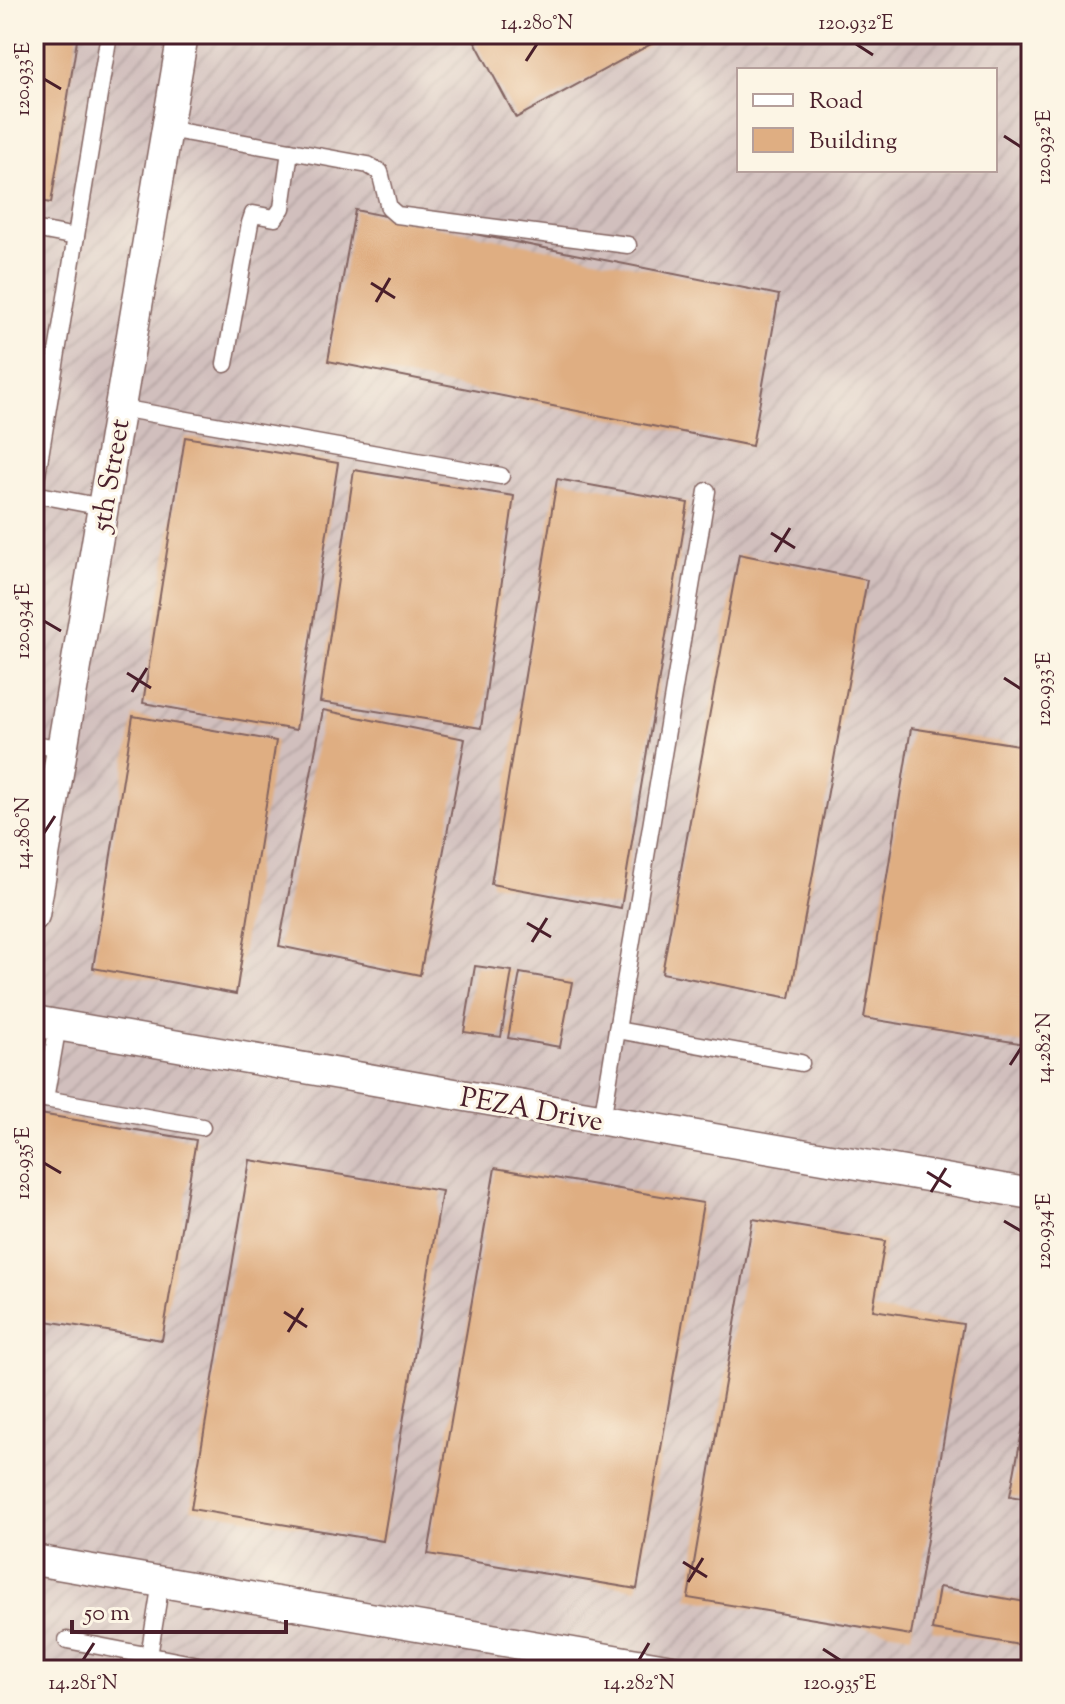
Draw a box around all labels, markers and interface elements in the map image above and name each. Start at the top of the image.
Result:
text: 14.280°N [501,10,573,39]
text: 120.932°E [819,10,893,39]
text: 120.933°E [10,42,39,116]
legend [737,68,997,172]
text: Road [809,85,863,119]
text: 120.932°E [1031,110,1060,184]
text: Building [809,125,898,159]
street label: 5th Street [82,416,142,537]
text: 120.934°E [10,583,39,659]
text: 120.933°E [1031,652,1060,726]
text: 14.280°N [10,797,39,869]
text: 14.282°N [1031,1012,1060,1084]
street label: PEZA Drive [457,1079,606,1143]
text: 120.935°E [10,1127,39,1199]
text: 120.934°E [1031,1193,1060,1269]
scale bar [72,1584,286,1634]
text: 50 m [82,1597,130,1631]
text: 14.281°N [48,1670,118,1699]
text: 14.282°N [603,1670,675,1699]
text: 120.935°E [804,1670,876,1699]

